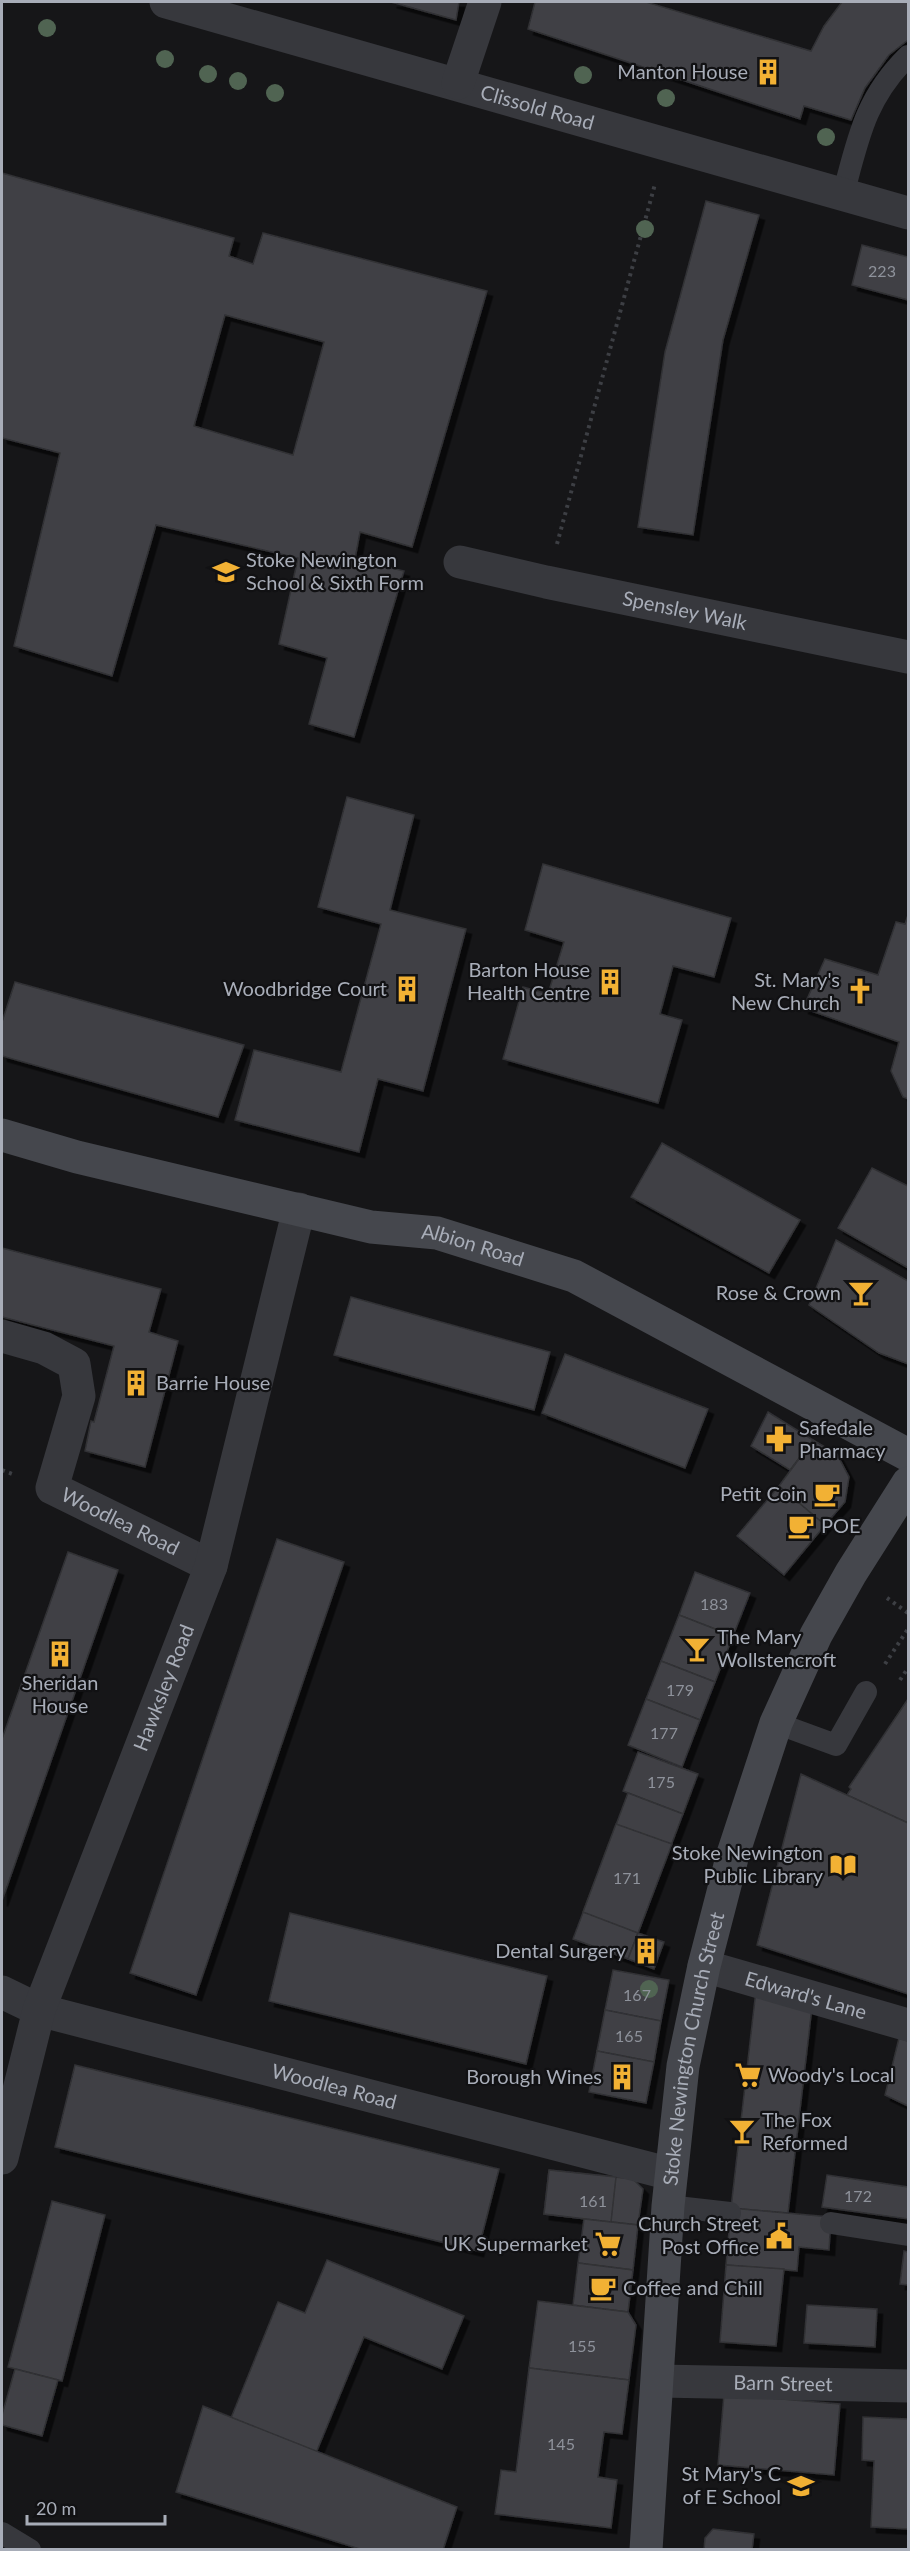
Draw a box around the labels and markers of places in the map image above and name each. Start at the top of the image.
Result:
building icon: Manton House [753,57,783,87]
place label: Manton House [617,59,748,83]
place label: Stoke Newington School & Sixth Form [246,547,424,594]
school or university icon: Stoke Newington School & Sixth Form [211,557,241,587]
place label: Barton House Health Centre [467,957,590,1004]
building icon: Barton House Health Centre [595,967,625,997]
place label: St. Mary's New Church [731,967,840,1014]
building icon: Woodbridge Court [392,974,422,1004]
place label: Woodbridge Court [223,976,387,1000]
church icon: St. Mary's New Church [845,976,875,1006]
bar icon: Rose & Crown [846,1278,876,1308]
place label: Rose & Crown [716,1280,841,1304]
building icon: Barrie House [121,1368,151,1398]
place label: Barrie House [156,1370,270,1394]
place label: Safedale Pharmacy [799,1415,886,1462]
pharmacy icon: Safedale Pharmacy [764,1424,794,1454]
cafe icon: Petit Coin [812,1479,842,1509]
place label: Petit Coin [720,1481,807,1505]
cafe icon: POE [786,1511,816,1541]
place label: POE [821,1513,861,1537]
place label: The Mary Wollstencroft [717,1624,836,1671]
bar icon: The Mary Wollstencroft [682,1634,712,1664]
building icon: Sheridan House [45,1639,75,1669]
place label: Sheridan House [22,1670,98,1717]
place label: Stoke Newington Public Library [672,1840,824,1887]
library icon: Stoke Newington Public Library [828,1850,858,1880]
building icon: Dental Surgery [631,1936,661,1966]
place label: Dental Surgery [495,1938,627,1962]
supermarket icon: Woody's Local [733,2060,763,2090]
building icon: Borough Wines [607,2062,637,2092]
place label: Woody's Local [768,2062,895,2086]
place label: Borough Wines [466,2064,602,2088]
place label: The Fox Reformed [762,2107,848,2154]
bar icon: The Fox Reformed [727,2116,757,2146]
place label: Church Street Post Office [638,2211,759,2258]
public building icon: Church Street Post Office [764,2221,794,2251]
supermarket icon: UK Supermarket [593,2229,623,2259]
place label: UK Supermarket [443,2231,588,2255]
cafe icon: Coffee and Chill [588,2273,618,2303]
place label: Coffee and Chill [623,2275,763,2299]
place label: St Mary's C of E School [681,2461,781,2508]
school or university icon: St Mary's C of E School [786,2471,816,2501]

